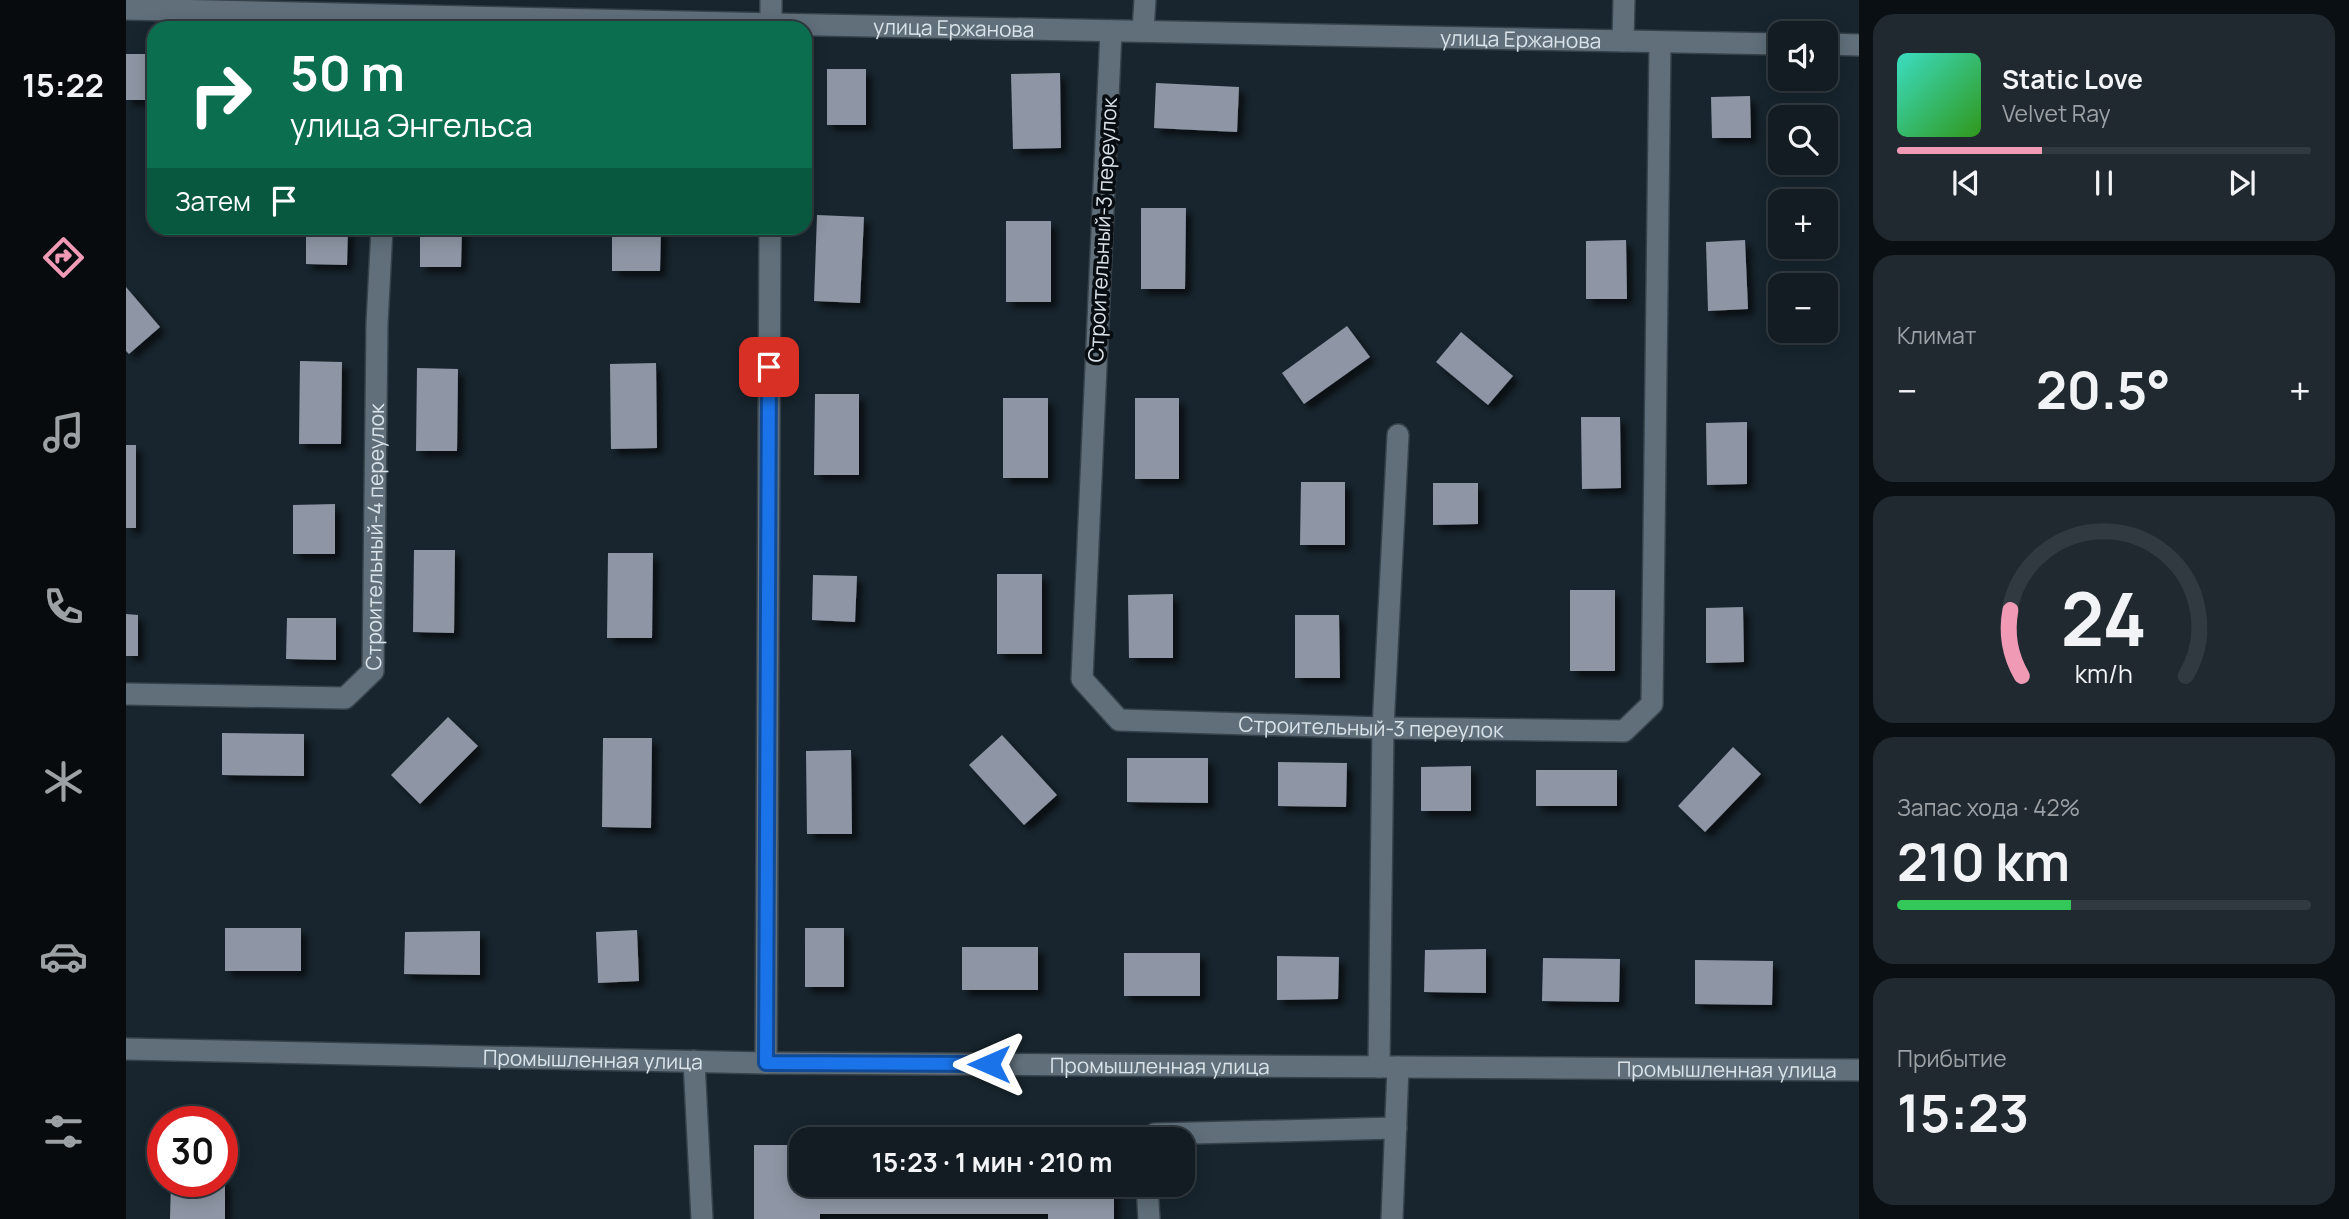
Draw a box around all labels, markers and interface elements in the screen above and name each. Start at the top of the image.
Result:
street label: улица Ержанова [873,12,1035,43]
map controls [1768,21,1838,343]
button: sound [1768,21,1838,91]
street label: улица Ержанова [1440,23,1602,54]
text: 50 m [290,39,405,106]
icon: right [175,49,266,140]
text: Static Love [2002,61,2143,97]
text: 15:22 [22,63,104,107]
street label: Строительный-3 переулок [1081,96,1123,363]
text: Velvet Ray [2002,97,2111,129]
text: улица Энгельса [290,103,533,147]
button: search [1768,105,1838,175]
icon: previous [1947,164,1985,202]
icon: pause [2085,164,2123,202]
icon: next [2223,164,2261,202]
icon: arrive [265,182,303,220]
text: Затем [175,183,251,219]
button: + [1768,189,1838,259]
icon: directions [39,233,88,282]
button: − [1768,273,1838,343]
text: Климат [1897,319,1976,351]
pin [739,337,799,397]
icon: arrive [750,348,788,386]
text: 20.5° [2036,354,2171,425]
text: − [1897,364,1918,416]
text: + [2289,364,2311,416]
street label: Строительный-4 переулок [359,403,390,671]
icon: music [39,408,88,457]
text: 24 [2061,568,2147,668]
icon: phone [39,582,88,631]
text: km/h [2075,655,2133,690]
street label: Строительный-3 переулок [1238,710,1504,744]
icon: climate [39,757,88,806]
text: Запас хода · 42% [1897,791,2080,823]
text: 210 km [1897,826,2070,897]
icon: car [39,932,88,981]
position arrow [952,1027,1026,1101]
text: Прибытие [1897,1042,2007,1074]
street label: Промышленная улица [483,1043,703,1076]
street label: Промышленная улица [1050,1051,1270,1080]
street label: Промышленная улица [1617,1054,1837,1084]
text: 15:23 [1897,1077,2029,1148]
speed limit sign: 30 [147,1106,238,1197]
icon: filters [39,1107,88,1156]
text: 15:23 · 1 мин · 210 m [872,1144,1112,1180]

